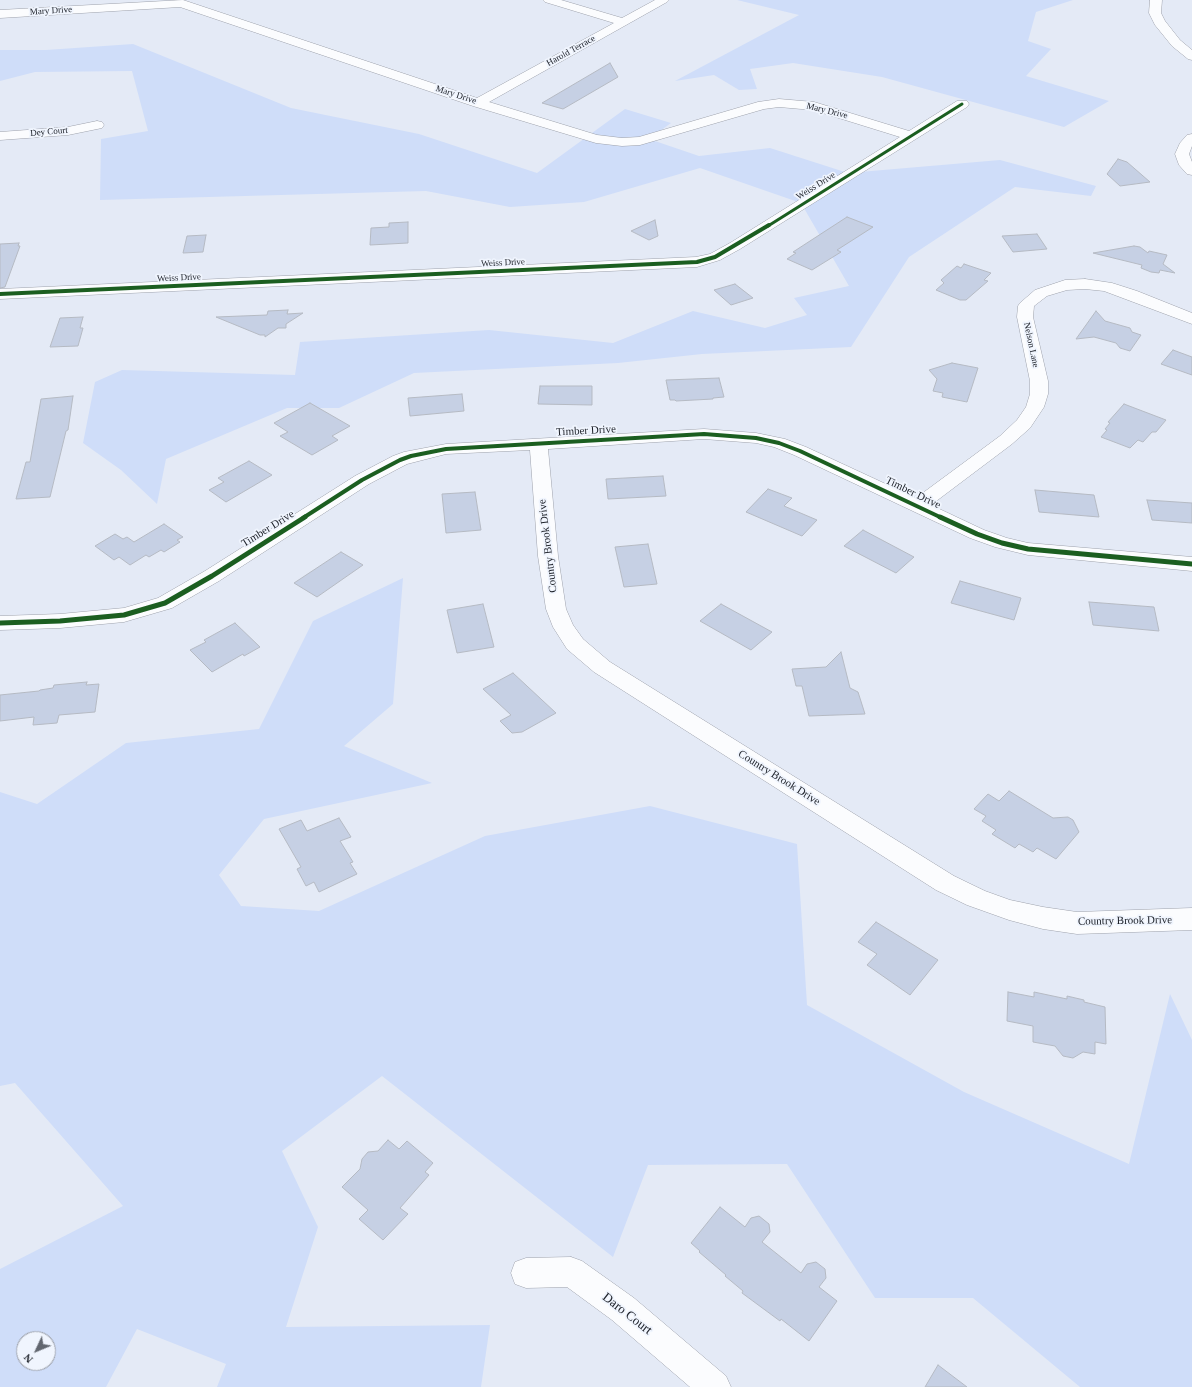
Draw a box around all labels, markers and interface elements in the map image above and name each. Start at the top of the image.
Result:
street label: Mary Drive [30,4,72,18]
street label: Harold Terrace [545,33,597,69]
street label: Mary Drive [434,83,478,107]
street label: Mary Drive [805,101,849,121]
street label: Dey Court [30,125,68,139]
street label: Weiss Drive [794,170,838,202]
street label: Weiss Drive [481,256,525,270]
street label: Weiss Drive [157,271,201,285]
street label: Nelson Lane [1021,322,1041,368]
street label: Timber Drive [556,423,616,439]
street label: Timber Drive [883,474,943,512]
street label: Country Brook Drive [536,498,560,594]
street label: Timber Drive [239,508,297,550]
street label: Country Brook Drive [736,747,822,809]
street label: Country Brook Drive [1078,914,1172,928]
street label: Daro Court [599,1290,655,1338]
north arrow [16,1331,56,1371]
text: N [21,1352,35,1366]

